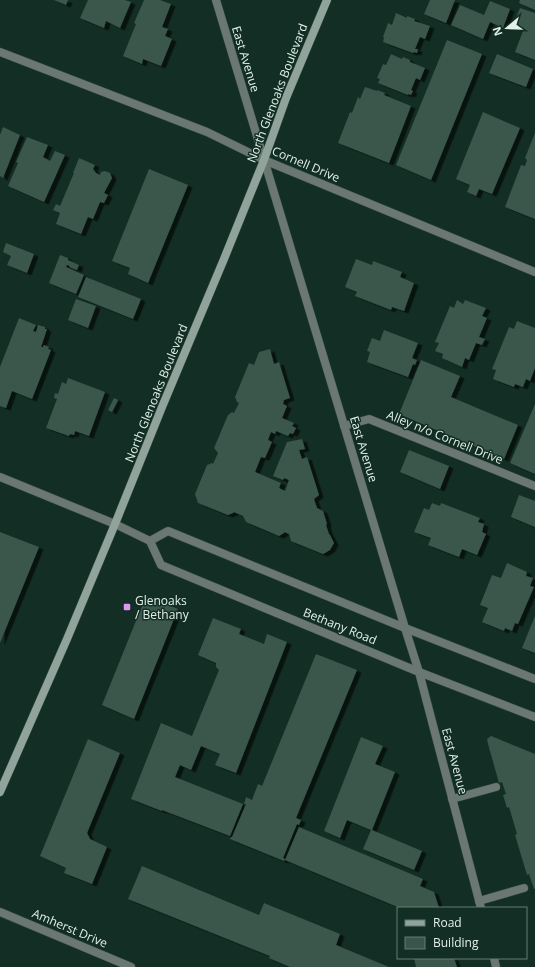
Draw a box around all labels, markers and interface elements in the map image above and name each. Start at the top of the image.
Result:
north arrow [487,8,527,48]
street label: North Glenoaks Boulevard [243,21,311,165]
street label: East Avenue [228,24,264,94]
text: N [489,25,506,38]
street label: Cornell Drive [269,142,343,186]
street label: North Glenoaks Boulevard [120,321,192,465]
street label: Alley n/o Cornell Drive [384,406,506,468]
street label: East Avenue [346,414,382,484]
place label: Glenoaks / Bethany [135,592,190,623]
marker: Glenoaks / Bethany [122,602,132,612]
street label: Bethany Road [301,604,379,648]
street label: East Avenue [438,726,472,796]
street label: Amherst Drive [30,905,110,952]
legend [397,907,527,959]
text: Road [433,914,462,931]
text: Building [433,934,479,951]

